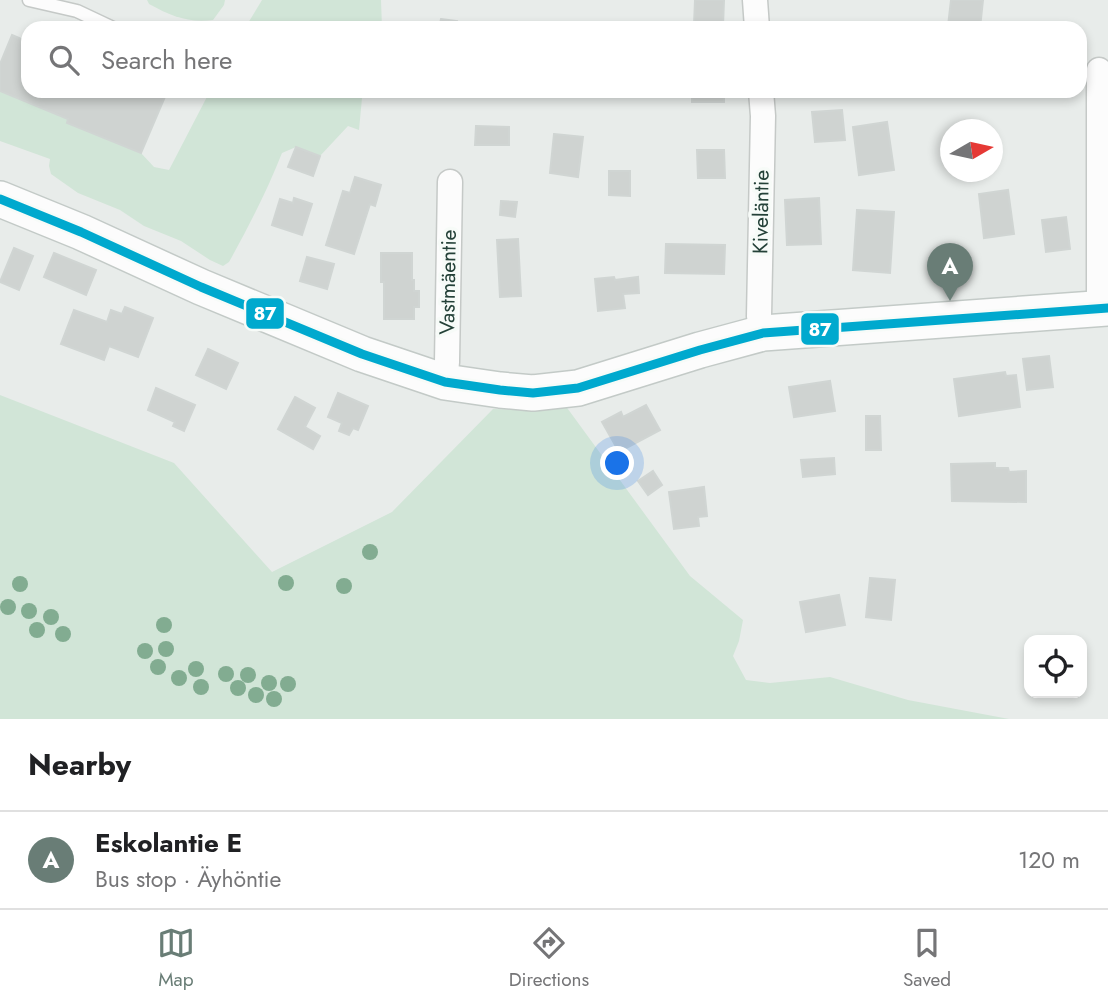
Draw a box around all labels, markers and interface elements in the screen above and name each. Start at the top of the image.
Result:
search box [21,21,1087,98]
icon: search [45,41,83,79]
text: Search here [101,41,233,79]
north arrow [940,119,1003,182]
street label: Kiveläntie [745,169,777,254]
street label: Vastmäentie [432,229,464,335]
pin: A [927,243,973,301]
line badge: 87 [245,297,285,330]
text: 87 [253,300,277,327]
line badge: 87 [800,312,840,346]
text: 87 [808,316,832,343]
your location [600,446,634,480]
map controls [1024,635,1087,698]
button: locate [1024,635,1087,698]
text: Nearby [28,743,131,786]
text: Eskolantie E [95,824,242,862]
text: A [43,843,59,877]
text: 120 m [1018,843,1080,877]
text: Bus stop · Äyhöntie [95,862,281,896]
tab: Map [157,924,195,993]
tab: Directions [509,924,589,993]
tab: Saved [903,924,951,993]

